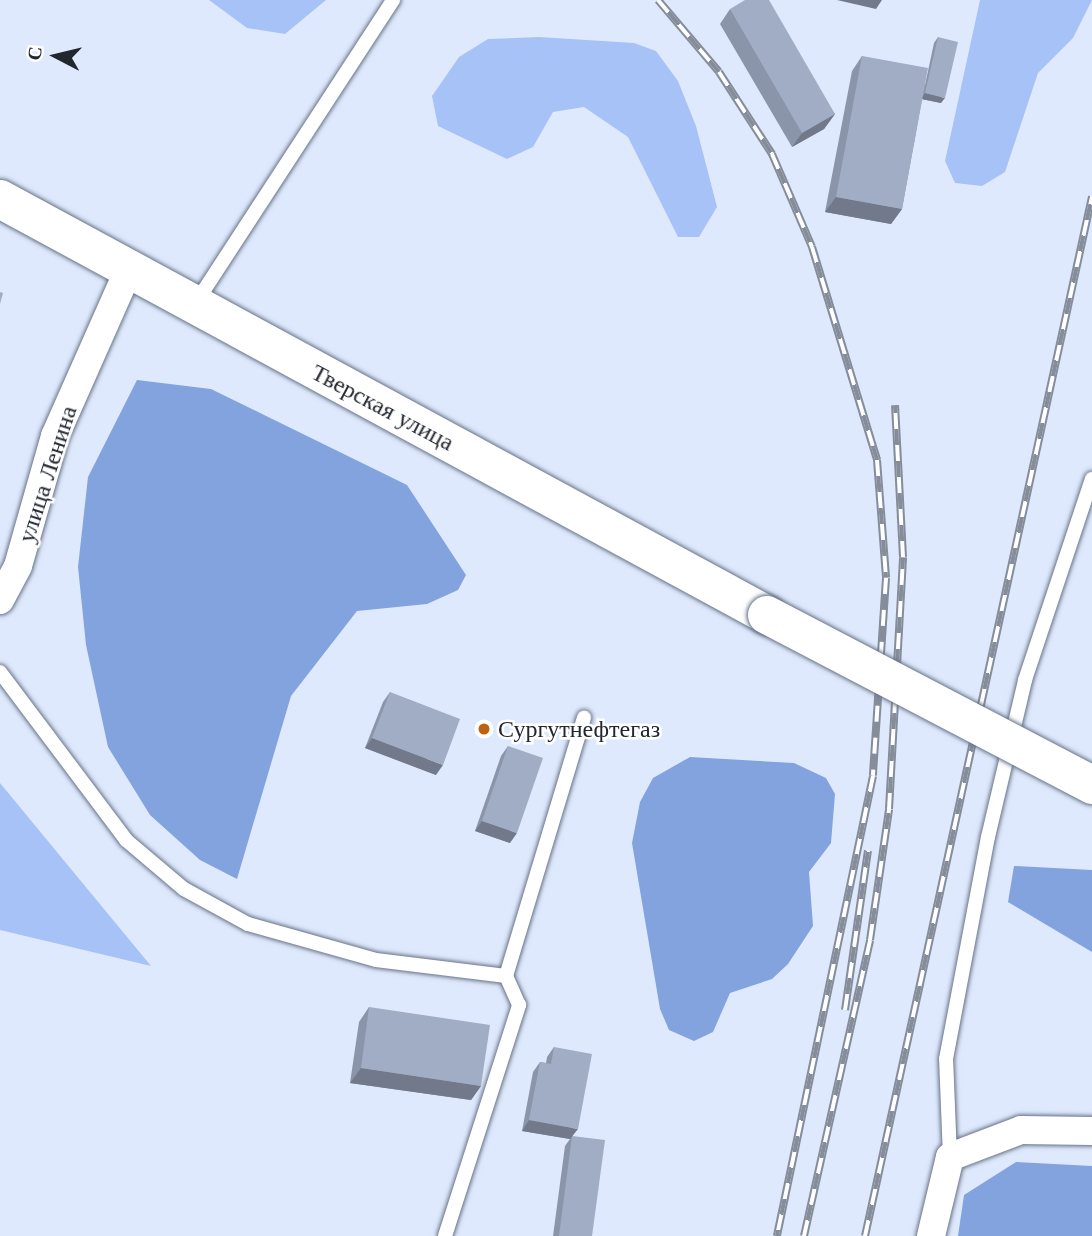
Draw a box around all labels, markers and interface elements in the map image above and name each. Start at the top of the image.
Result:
north arrow [21,21,91,91]
text: С [22,45,47,62]
street label: Тверская улица [307,357,459,457]
street label: улица Ленина [11,402,83,546]
place label: Сургутнефтегаз [498,715,660,743]
marker: Сургутнефтегаз [476,721,492,737]

